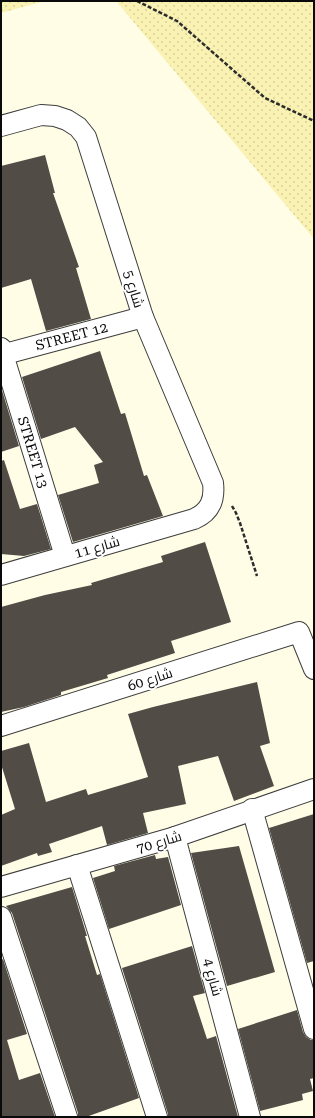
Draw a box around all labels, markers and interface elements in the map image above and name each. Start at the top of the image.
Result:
street label: شارع 5 [120,268,147,310]
street label: STREET 12 [34,319,110,353]
street label: STREET 13 [15,414,52,490]
street label: شارع 11 [73,533,122,562]
street label: شارع 60 [125,664,175,695]
street label: شارع 70 [134,828,184,857]
street label: شارع 4 [199,956,226,998]

